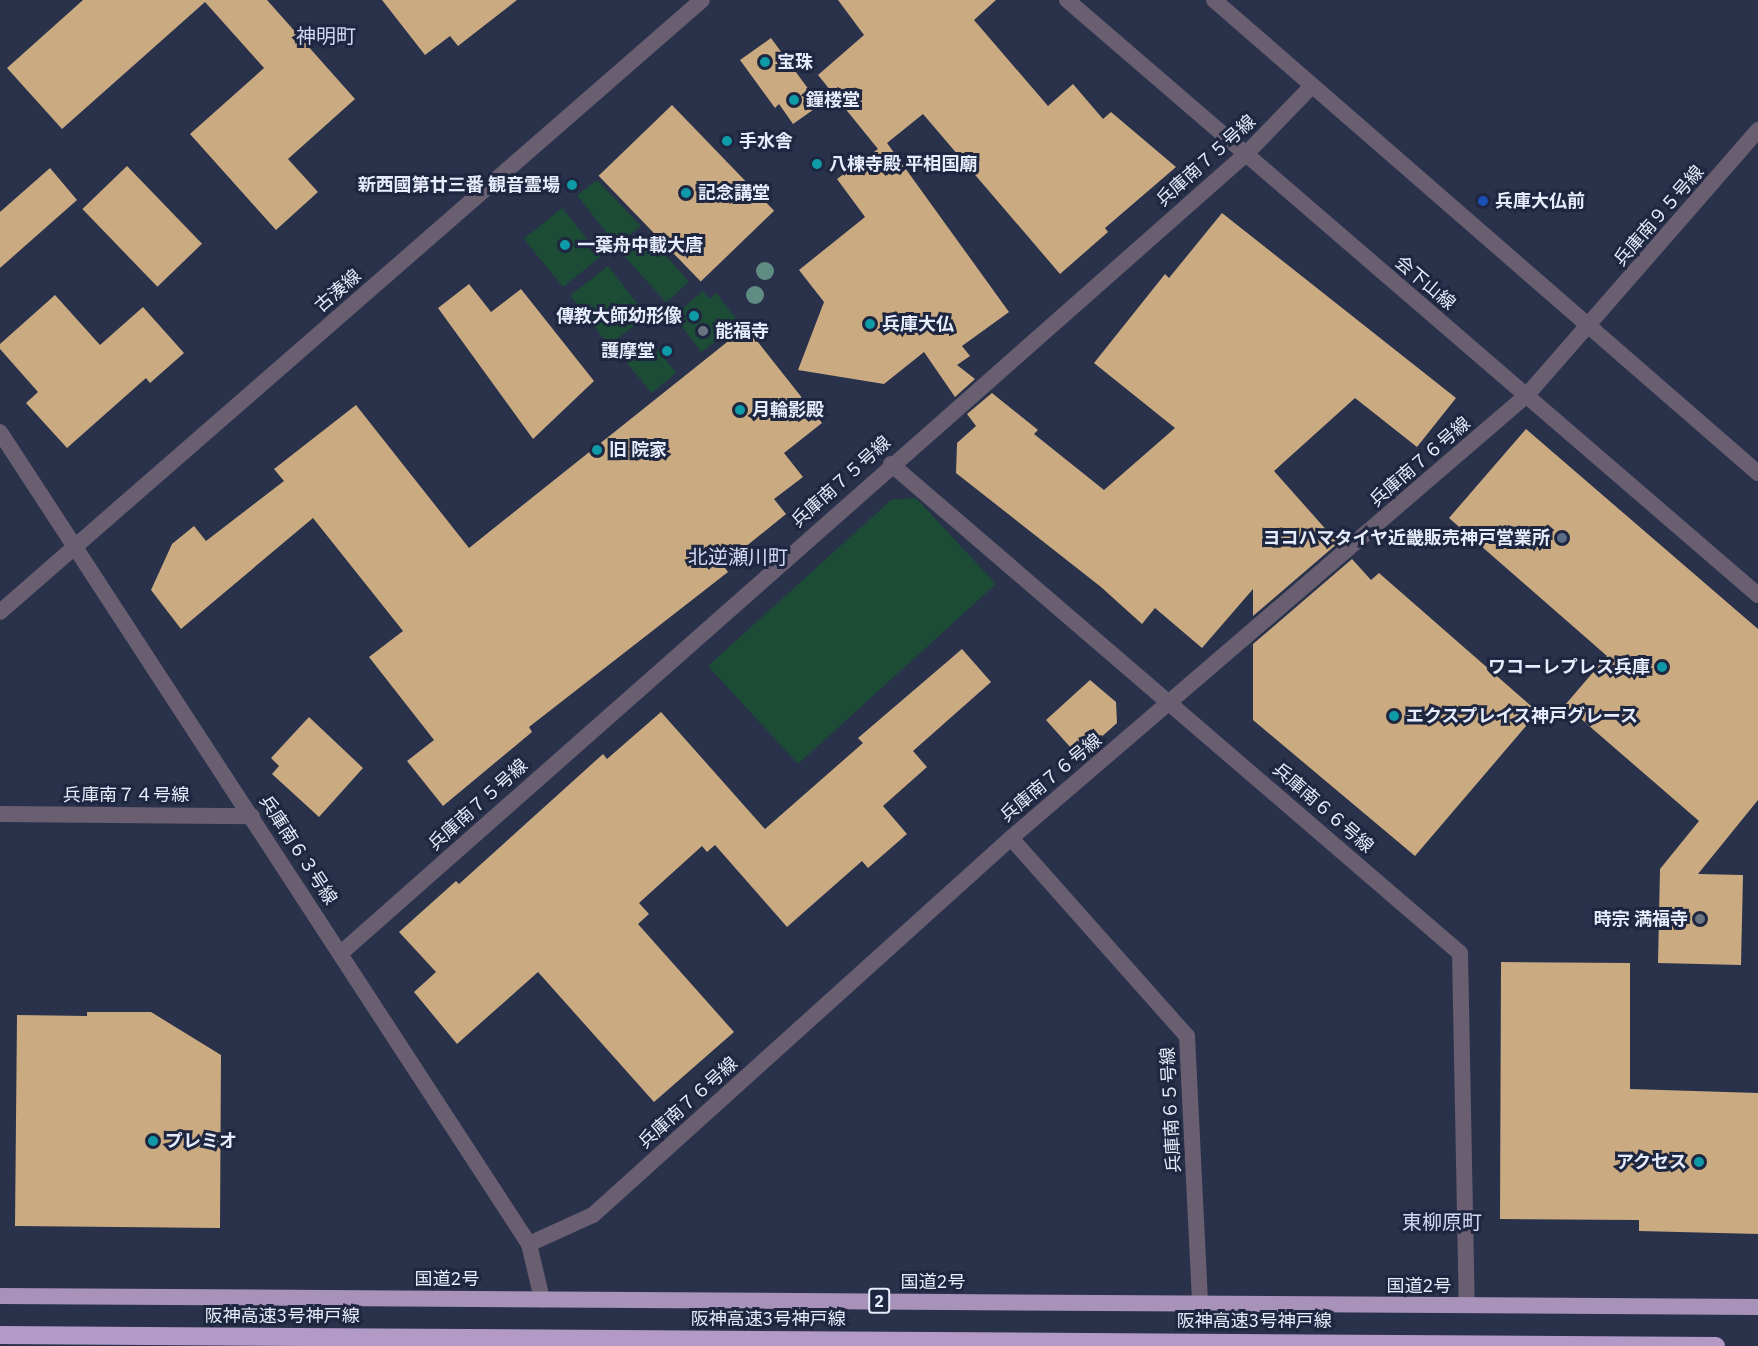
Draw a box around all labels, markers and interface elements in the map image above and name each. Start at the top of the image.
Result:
district label: 神明町 [296,23,356,47]
place label: 宝珠 [777,51,813,73]
marker: 宝珠 [758,55,772,69]
place label: 鐘楼堂 [806,89,860,111]
marker: 鐘楼堂 [787,93,801,107]
street label: 兵庫南７５号線 [1152,111,1260,211]
place label: 手水舎 [739,130,793,152]
marker: 手水舎 [720,134,734,148]
place label: 八棟寺殿 平相国廟 [829,153,977,175]
marker: 八棟寺殿 平相国廟 [810,157,824,171]
street label: 兵庫南９５号線 [1610,161,1708,271]
place label: 新西國第廿三番 観音霊場 [358,174,560,196]
marker: 新西國第廿三番 観音霊場 [565,178,579,192]
place label: 記念講堂 [698,182,770,204]
marker: 記念講堂 [679,186,693,200]
place label: 兵庫大仏前 [1495,190,1585,212]
marker: 兵庫大仏前 [1476,194,1490,208]
place label: 一葉舟中載大唐 [577,234,703,256]
marker: 一葉舟中載大唐 [558,238,572,252]
street label: 会下山線 [1390,252,1460,314]
street label: 古湊線 [311,265,365,317]
place label: 傳教大師幼形像 [556,305,682,327]
marker: 傳教大師幼形像 [687,309,701,323]
place label: 兵庫大仏 [882,313,954,335]
marker: 兵庫大仏 [863,317,877,331]
place label: 能福寺 [715,320,769,342]
marker: 能福寺 [696,324,710,338]
place label: 護摩堂 [601,340,655,362]
marker: 護摩堂 [660,344,674,358]
place label: 月輪影殿 [752,399,824,421]
marker: 月輪影殿 [733,403,747,417]
street label: 兵庫南７６号線 [1365,413,1475,511]
street label: 兵庫南７５号線 [787,432,895,532]
place label: 旧 院家 [609,439,667,461]
marker: 旧 院家 [590,443,604,457]
place label: ヨコハマタイヤ近畿販売神戸営業所 [1262,527,1550,549]
marker: ヨコハマタイヤ近畿販売神戸営業所 [1555,531,1569,545]
district label: 北逆瀬川町 [688,544,788,568]
place label: ワコーレプレス兵庫 [1488,656,1650,678]
marker: ワコーレプレス兵庫 [1655,660,1669,674]
place label: エクスプレイス神戸グレース [1406,705,1640,727]
marker: エクスプレイス神戸グレース [1387,709,1401,723]
street label: 兵庫南７６号線 [996,729,1106,827]
street label: 兵庫南７５号線 [424,755,532,855]
street label: 兵庫南６６号線 [1268,759,1378,857]
street label: 兵庫南７４号線 [63,784,189,806]
street label: 兵庫南６３号線 [255,791,341,909]
place label: 時宗 満福寺 [1594,908,1688,930]
marker: 時宗 満福寺 [1693,912,1707,926]
street label: 兵庫南６５号線 [1157,1047,1185,1173]
street label: 兵庫南７６号線 [634,1053,742,1153]
place label: プレミオ [165,1130,237,1152]
marker: プレミオ [146,1134,160,1148]
place label: アクセス [1615,1151,1687,1173]
marker: アクセス [1692,1155,1706,1169]
district label: 東柳原町 [1402,1209,1482,1233]
street label: 国道2号 [415,1268,479,1290]
street label: 国道2号 [901,1271,965,1293]
street label: 国道2号 [1387,1275,1451,1297]
road number: 2 [867,1288,891,1314]
street label: 阪神高速3号神戸線 [205,1305,359,1327]
street label: 阪神高速3号神戸線 [691,1308,845,1330]
street label: 阪神高速3号神戸線 [1177,1310,1331,1332]

